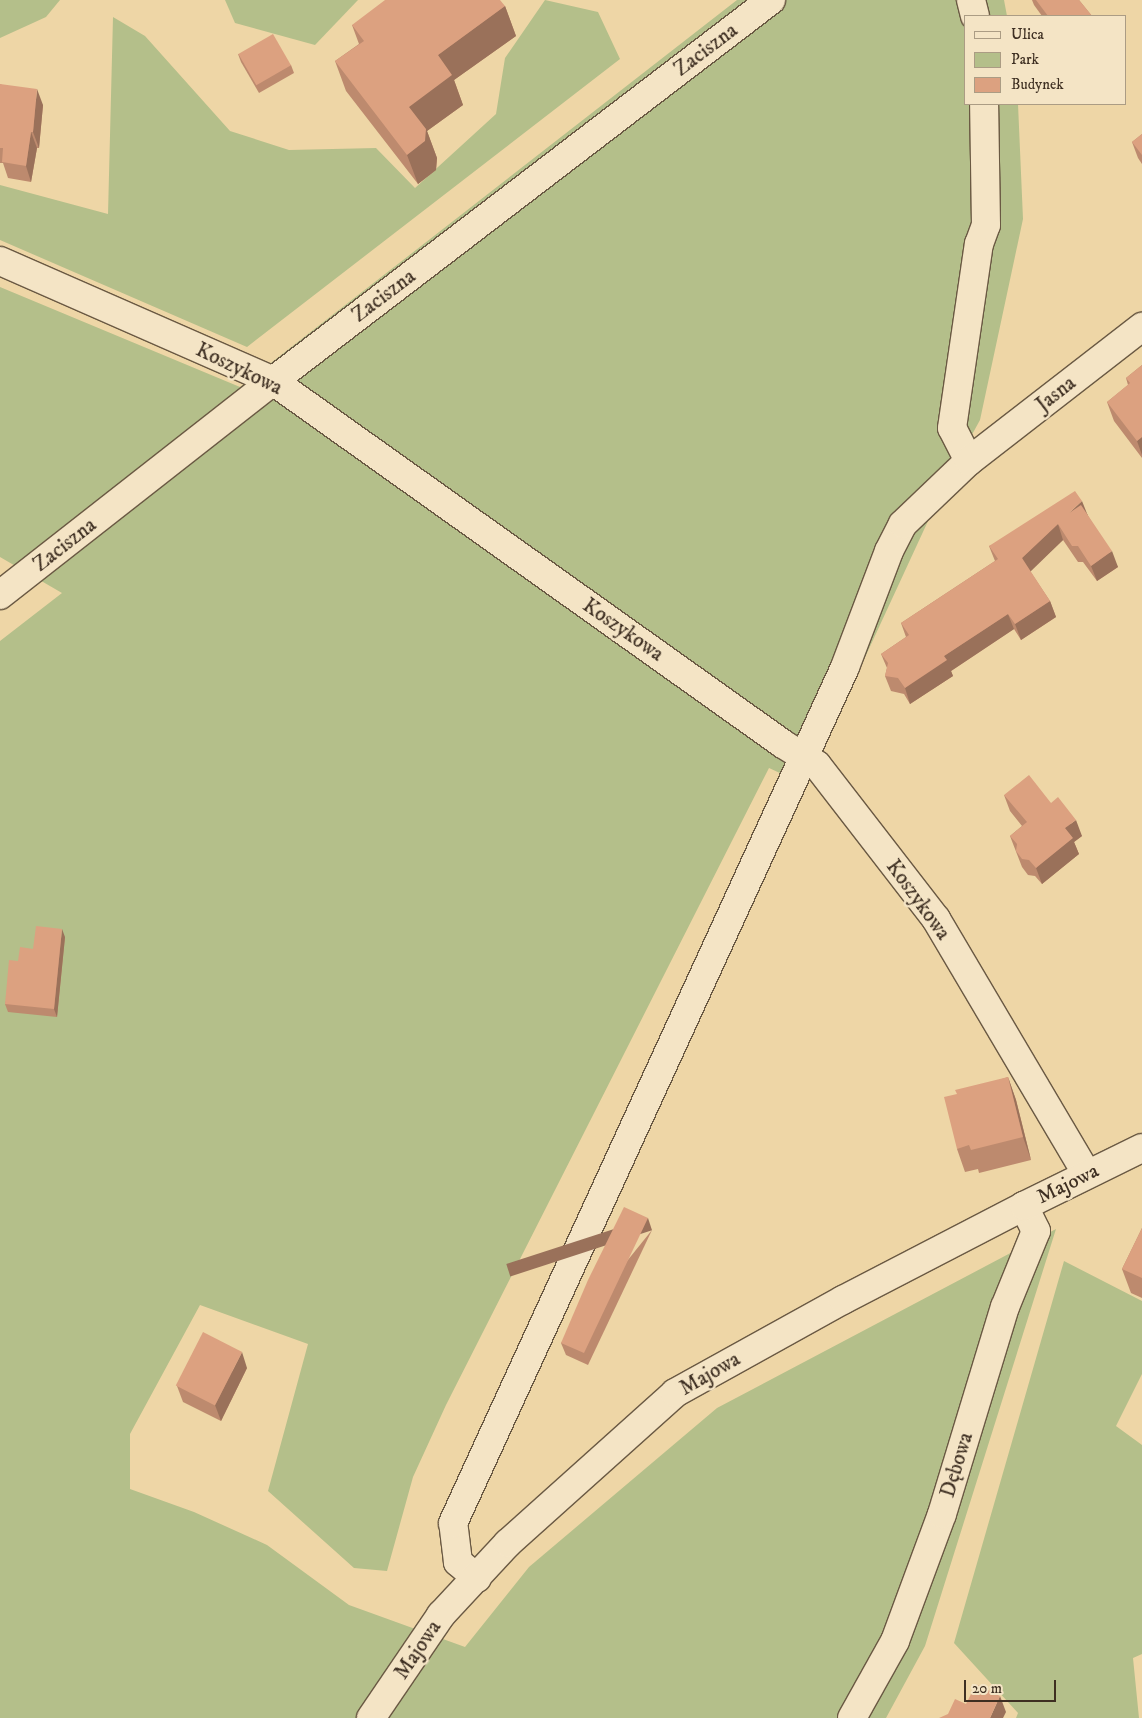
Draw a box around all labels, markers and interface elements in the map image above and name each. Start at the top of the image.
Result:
legend [964,15,1127,105]
street label: Zaciszna [669,18,743,82]
text: Ulica [1011,25,1044,44]
text: Park [1011,50,1039,69]
text: Budynek [1011,75,1064,94]
street label: Zaciszna [347,264,421,328]
street label: Koszykowa [192,337,286,401]
street label: Jasna [1031,371,1081,417]
street label: Zaciszna [29,513,101,577]
street label: Koszykowa [578,593,668,667]
street label: Koszykowa [880,855,956,945]
street label: Majowa [1033,1158,1103,1210]
street label: Majowa [675,1347,745,1401]
street label: Dębowa [935,1429,979,1501]
street label: Majowa [389,1616,447,1684]
scale bar [967,1670,1060,1702]
text: 20 m [972,1679,1002,1698]

